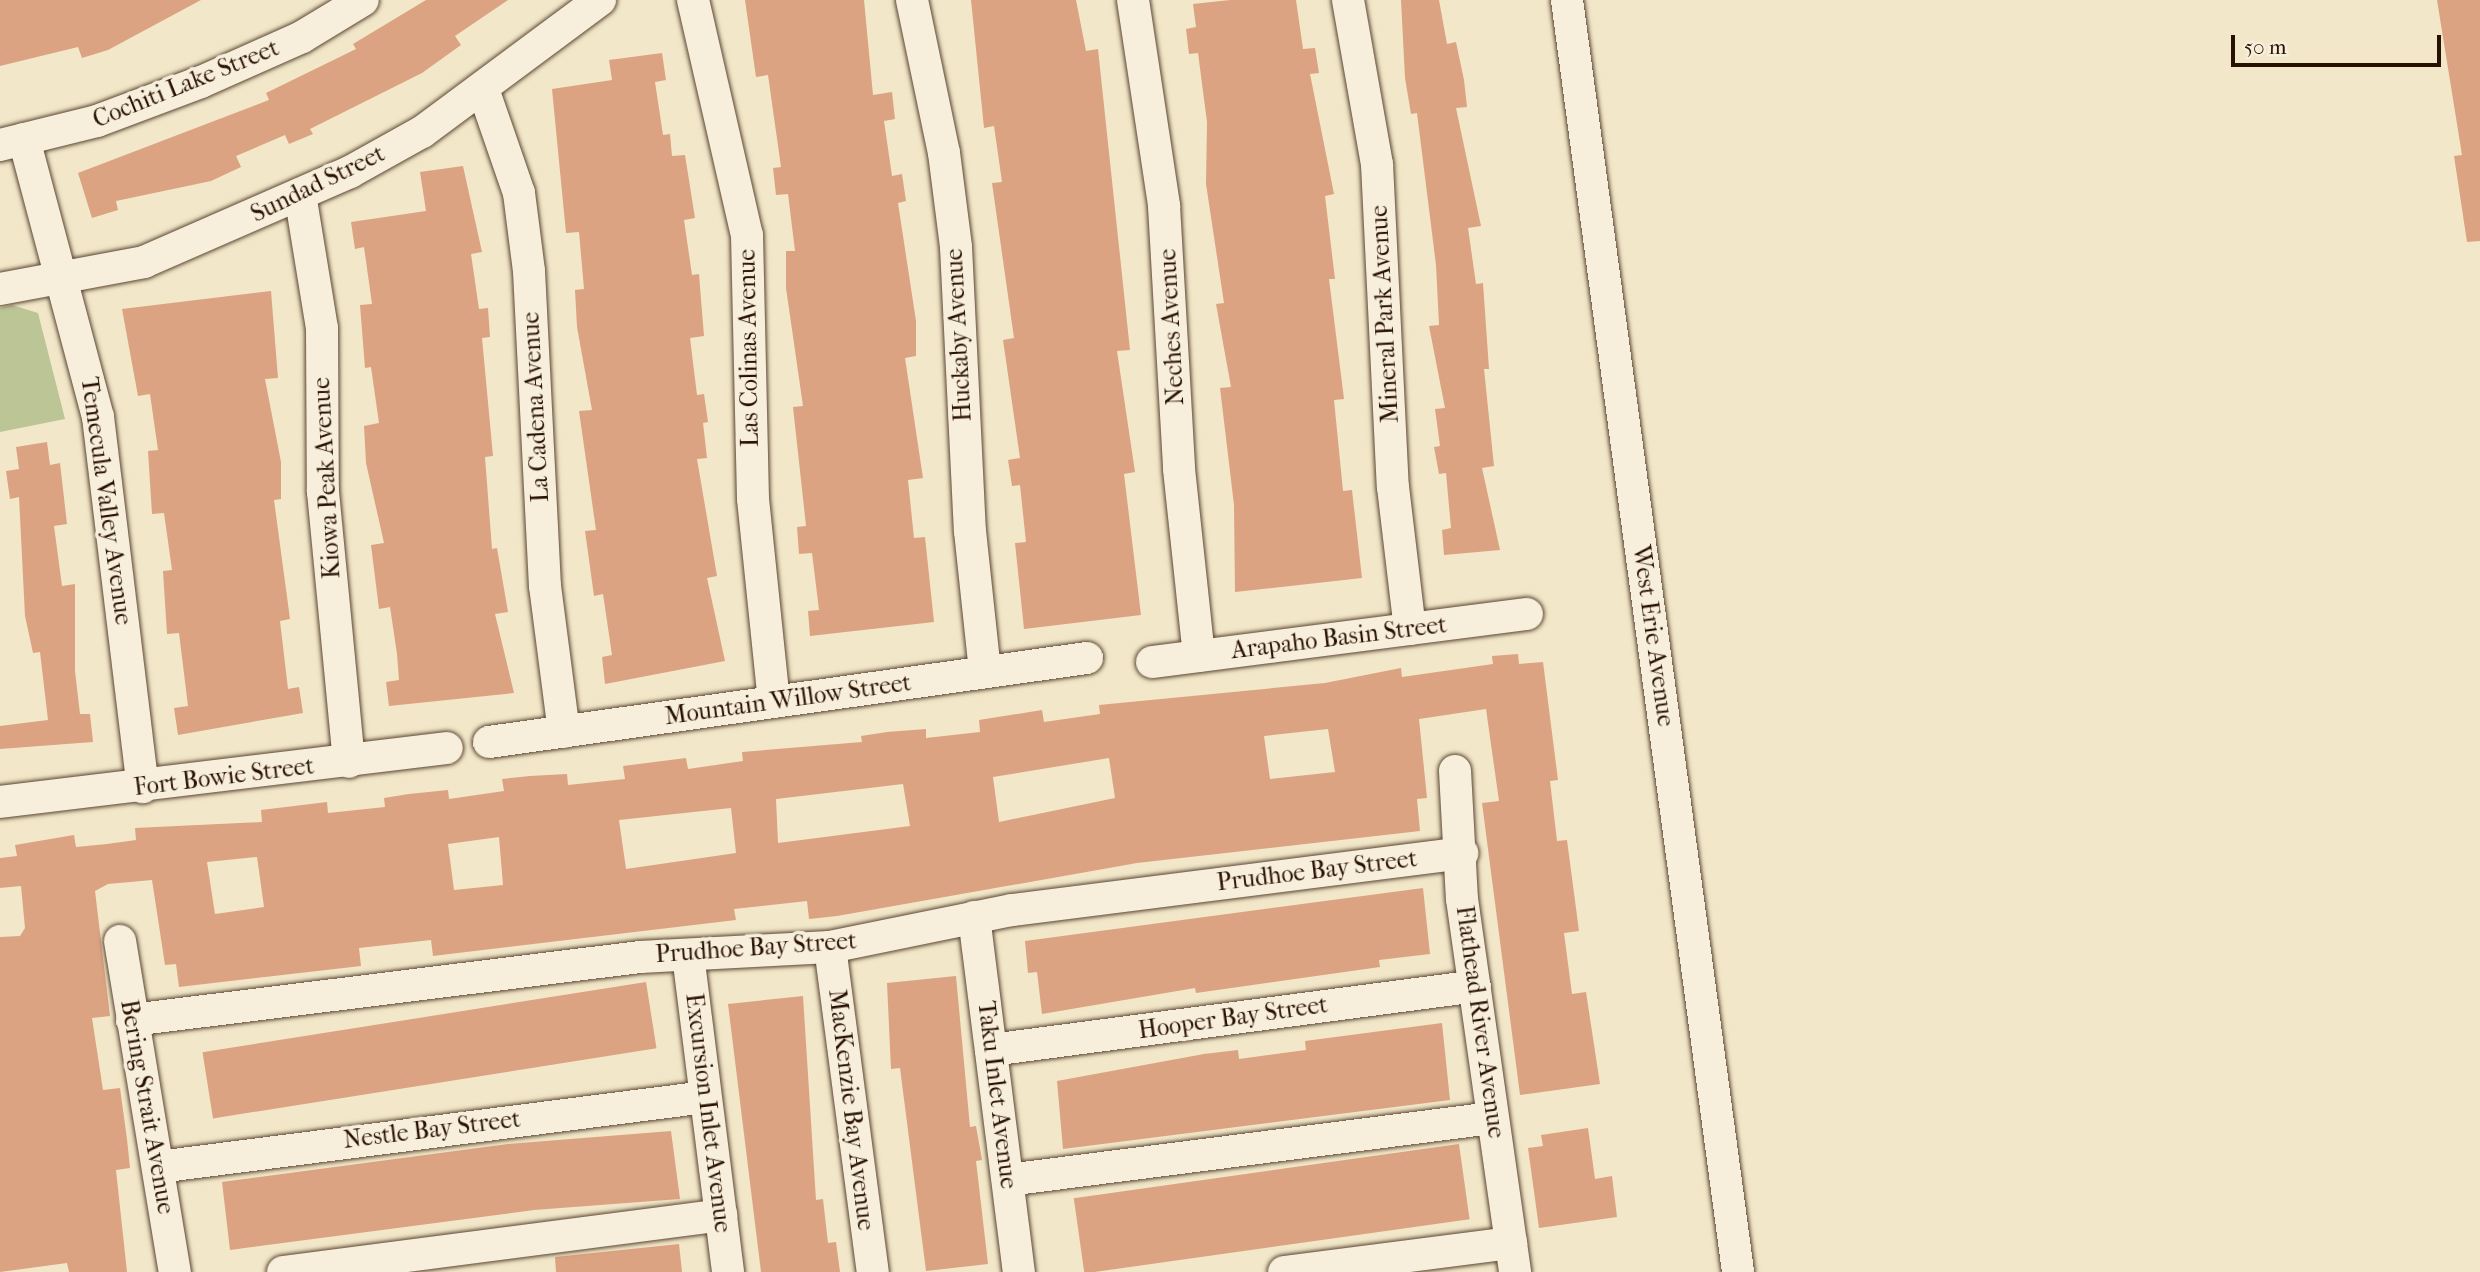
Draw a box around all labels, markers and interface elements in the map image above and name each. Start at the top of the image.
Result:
scale bar [2235,21,2445,65]
street label: Cochiti Lake Street [89,34,283,134]
text: 50 m [2244,35,2287,59]
street label: Sundad Street [246,139,390,229]
street label: Mineral Park Avenue [1365,204,1405,424]
street label: Huckaby Avenue [940,248,978,422]
street label: Neches Avenue [1154,248,1190,406]
street label: Las Colinas Avenue [733,249,765,447]
street label: La Cadena Avenue [517,311,555,503]
street label: Temecula Valley Avenue [74,375,138,627]
street label: Kiowa Peak Avenue [307,377,347,579]
street label: West Erie Avenue [1626,544,1680,728]
street label: Arapaho Basin Street [1230,611,1448,665]
street label: Mountain Willow Street [663,668,913,732]
street label: Fort Bowie Street [132,752,316,802]
street label: Prudhoe Bay Street [1215,844,1419,898]
street label: Flathead River Avenue [1449,904,1511,1140]
street label: Prudhoe Bay Street [655,927,857,969]
street label: MacKenzie Bay Avenue [822,988,880,1232]
street label: Hooper Bay Street [1136,990,1330,1046]
street label: Excursion Inlet Avenue [679,992,737,1234]
street label: Bering Strait Avenue [114,998,180,1216]
street label: Taku Inlet Avenue [971,999,1023,1191]
street label: Nestle Bay Street [342,1105,522,1155]

